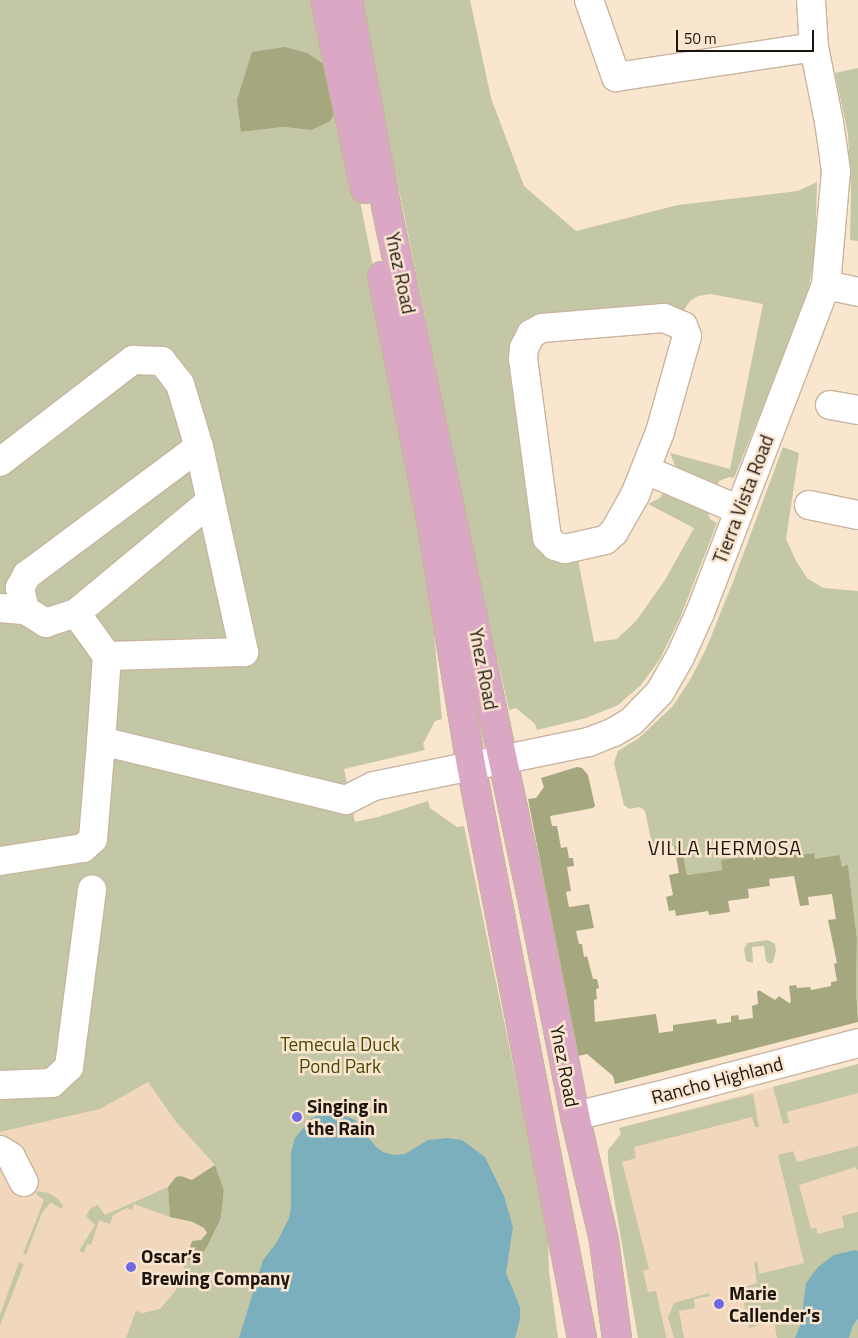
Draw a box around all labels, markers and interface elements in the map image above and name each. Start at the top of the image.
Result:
scale bar [678,20,816,52]
text: 50 m [684,27,717,50]
street label: Ynez Road [381,230,421,316]
street label: Tierra Vista Road [708,431,778,567]
street label: Ynez Road [465,626,503,712]
district label: VILLA HERMOSA [646,835,804,859]
street label: Ynez Road [546,1023,584,1109]
park label: Temecula Duck Pond Park [280,1033,400,1077]
street label: Rancho Highland [649,1051,785,1109]
place label: Singing in the Rain [307,1095,388,1139]
marker: Singing in the Rain [291,1111,303,1123]
place label: Oscar’s Brewing Company [141,1245,290,1289]
marker: Oscar’s Brewing Company [125,1261,137,1273]
place label: Marie Callender's [729,1282,820,1326]
marker: Marie Callender's [713,1298,725,1310]

